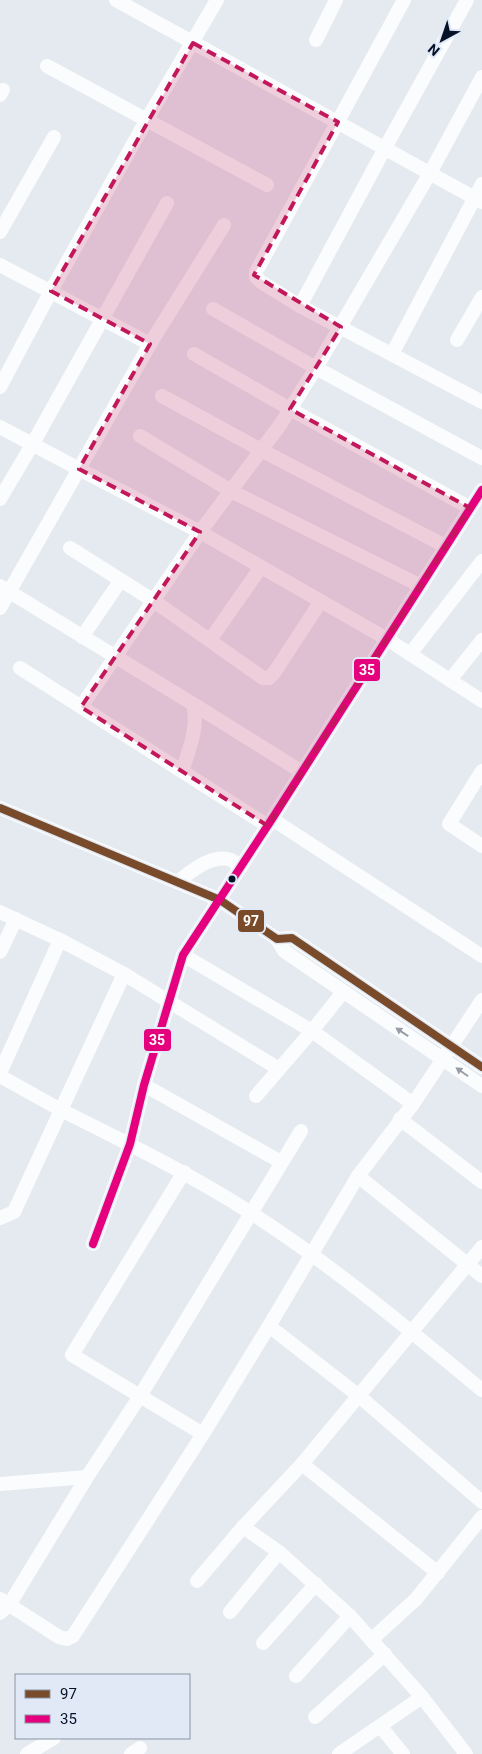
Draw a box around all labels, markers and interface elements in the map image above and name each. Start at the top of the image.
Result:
north arrow [417,15,467,65]
text: N [425,41,443,59]
line badge: 35 [353,658,381,682]
text: 35 [359,662,375,678]
unlabelled marker [227,874,237,884]
line badge: 97 [237,909,265,933]
text: 97 [243,913,259,929]
one-way arrow [396,1027,409,1036]
line badge: 35 [143,1028,172,1052]
text: 35 [149,1032,165,1048]
one-way arrow [456,1067,469,1077]
legend [15,1674,190,1739]
text: 97 [60,1685,77,1703]
text: 35 [60,1710,77,1728]

